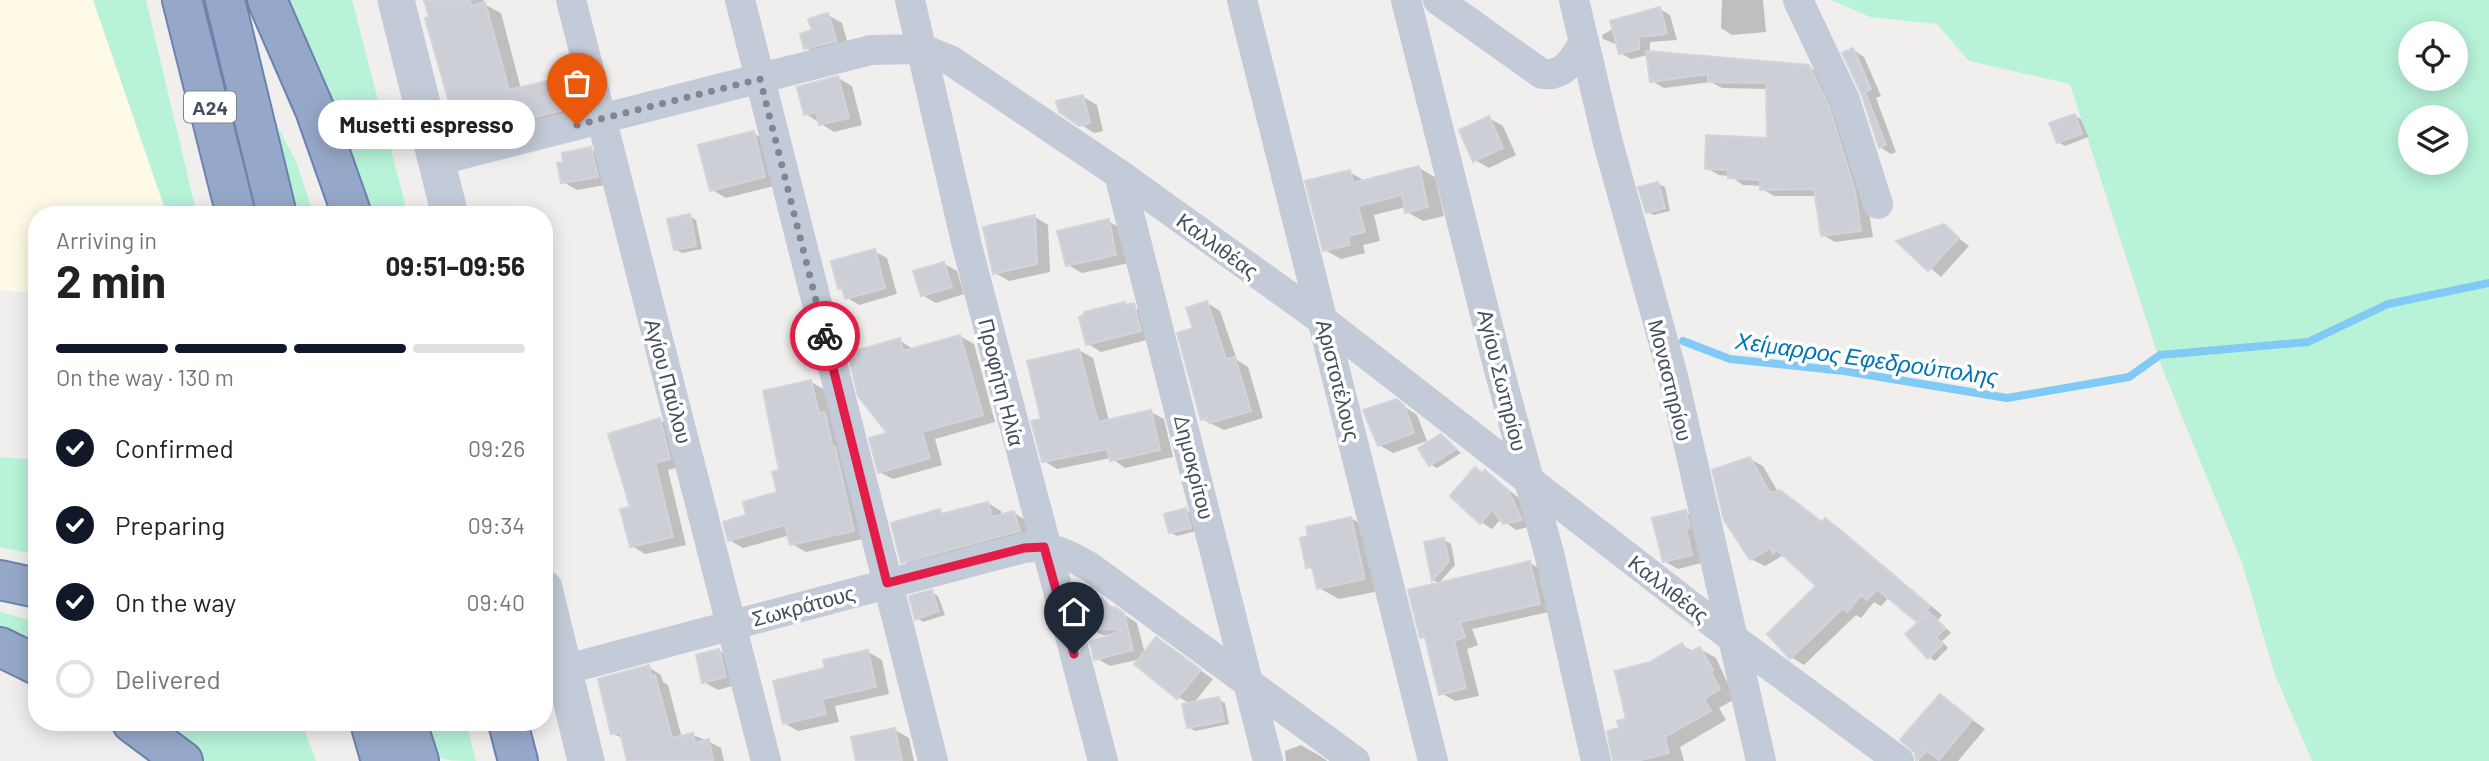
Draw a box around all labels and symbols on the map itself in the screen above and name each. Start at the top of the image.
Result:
pin [547,53,607,125]
road number: Α24 [184,92,236,122]
callout: Musetti espresso [318,100,535,150]
street label: Καλλιθέας [1172,207,1264,283]
courier [790,301,860,371]
street label: Αγίου Σωτηρίου [1473,307,1533,453]
street label: Αγίου Παύλου [640,316,698,446]
street label: Προφήτη Ηλία [974,316,1030,448]
street label: Αριστοτέλους [1312,317,1366,443]
street label: Μοναστηρίου [1644,317,1698,443]
water label: Χείμαρρος Εφεδρούπολης [1733,326,2001,390]
street label: Δημοκρίτου [1170,412,1220,522]
street label: Καλλιθέας [1624,549,1714,627]
street label: Σωκράτους [749,579,857,631]
pin [1044,582,1104,654]

